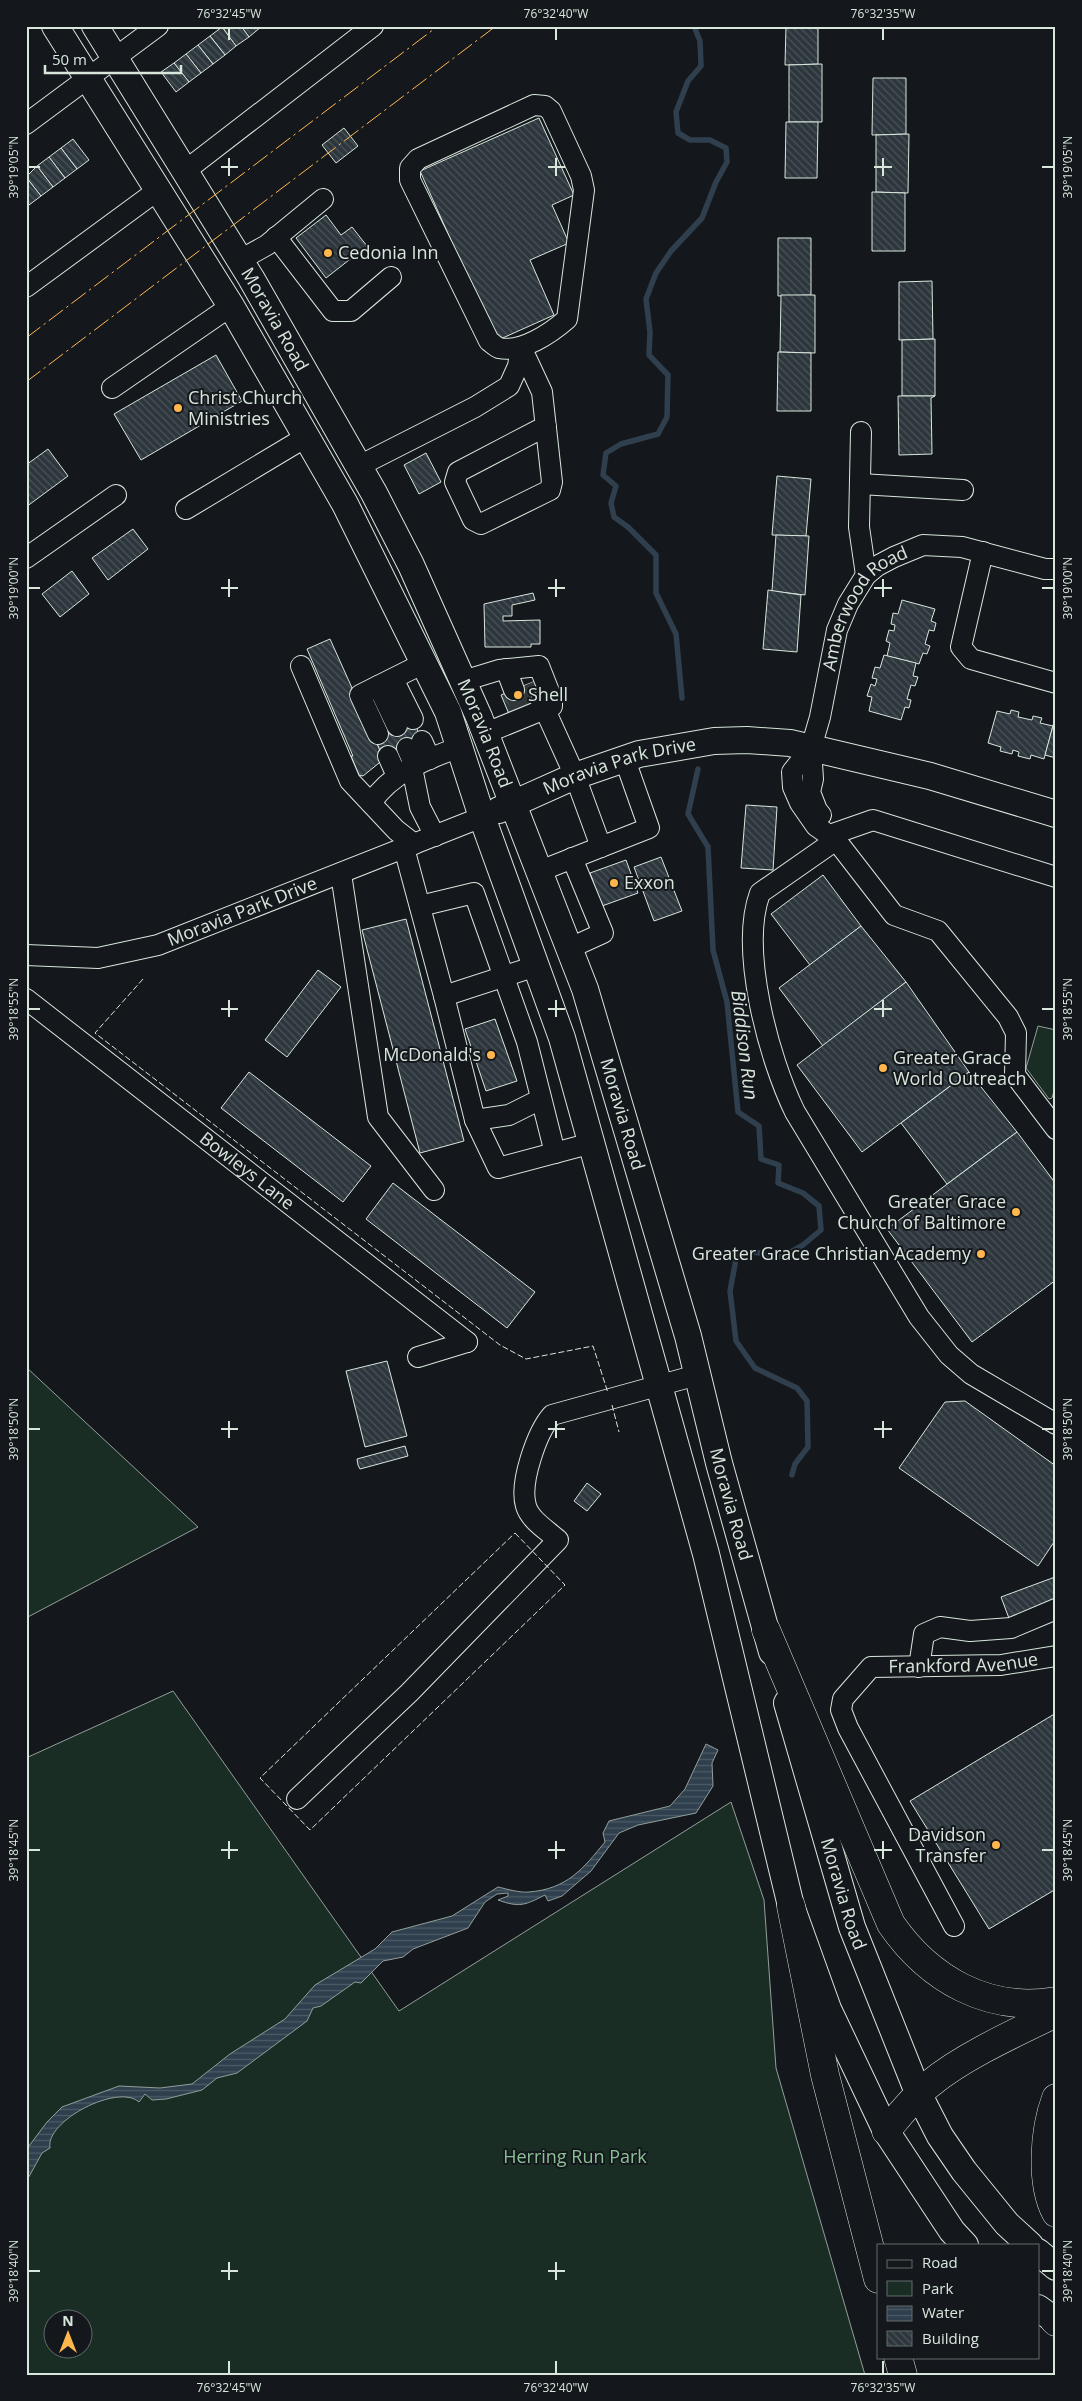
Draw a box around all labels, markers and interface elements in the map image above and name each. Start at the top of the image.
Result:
text: 76°32'45"W [197,5,261,22]
text: 76°32'40"W [524,5,588,22]
text: 76°32'35"W [851,5,915,22]
scale bar [45,42,181,74]
text: 50 m [52,49,87,69]
text: 39°19'05"N [5,136,22,198]
text: 39°19'05"N [1059,136,1076,198]
place label: Cedonia Inn [338,240,439,264]
marker: Cedonia Inn [322,247,334,259]
street label: Moravia Road [236,262,315,375]
place label: Christ Church Ministries [188,385,302,430]
marker: Christ Church Ministries [172,402,184,414]
street label: Amberwood Road [816,540,911,673]
text: 39°19'00"N [5,557,22,619]
text: 39°19'00"N [1059,557,1076,619]
street label: Moravia Road [452,675,518,791]
place label: Shell [528,682,568,706]
marker: Shell [512,689,524,701]
street label: Moravia Park Drive [539,731,698,800]
street label: Moravia Park Drive [163,870,320,951]
place label: Exxon [624,870,675,894]
marker: Exxon [608,877,620,889]
text: 39°18'55"N [5,978,22,1040]
text: 39°18'55"N [1059,978,1076,1040]
water label: Biddison Run [725,989,765,1101]
place label: McDonald's [383,1042,481,1066]
place label: Greater Grace World Outreach [893,1045,1027,1090]
marker: McDonald's [485,1049,497,1061]
street label: Moravia Road [595,1055,651,1173]
marker: Greater Grace World Outreach [877,1062,889,1074]
street label: Bowleys Lane [195,1126,300,1215]
place label: Greater Grace Church of Baltimore [837,1189,1006,1234]
marker: Greater Grace Church of Baltimore [1010,1206,1022,1218]
place label: Greater Grace Christian Academy [692,1241,972,1265]
marker: Greater Grace Christian Academy [975,1248,987,1260]
text: 39°18'50"N [5,1398,22,1460]
text: 39°18'50"N [1059,1398,1076,1460]
street label: Moravia Road [705,1445,759,1563]
street label: Frankford Avenue [888,1646,1040,1678]
text: 39°18'45"N [5,1819,22,1881]
text: 39°18'45"N [1059,1819,1076,1881]
place label: Davidson Transfer [908,1822,987,1867]
street label: Moravia Road [816,1835,873,1953]
marker: Davidson Transfer [990,1839,1002,1851]
park label: Herring Run Park [503,2144,647,2168]
text: 39°18'40"N [5,2240,22,2302]
text: 39°18'40"N [1059,2240,1076,2302]
legend [877,2244,1040,2358]
text: Road [922,2252,958,2272]
text: Park [922,2278,953,2298]
text: Water [922,2302,964,2322]
north arrow [42,2308,92,2358]
text: N [62,2311,74,2330]
text: Building [922,2328,979,2348]
text: 76°32'45"W [197,2379,261,2396]
text: 76°32'40"W [524,2379,588,2396]
text: 76°32'35"W [851,2379,915,2396]

